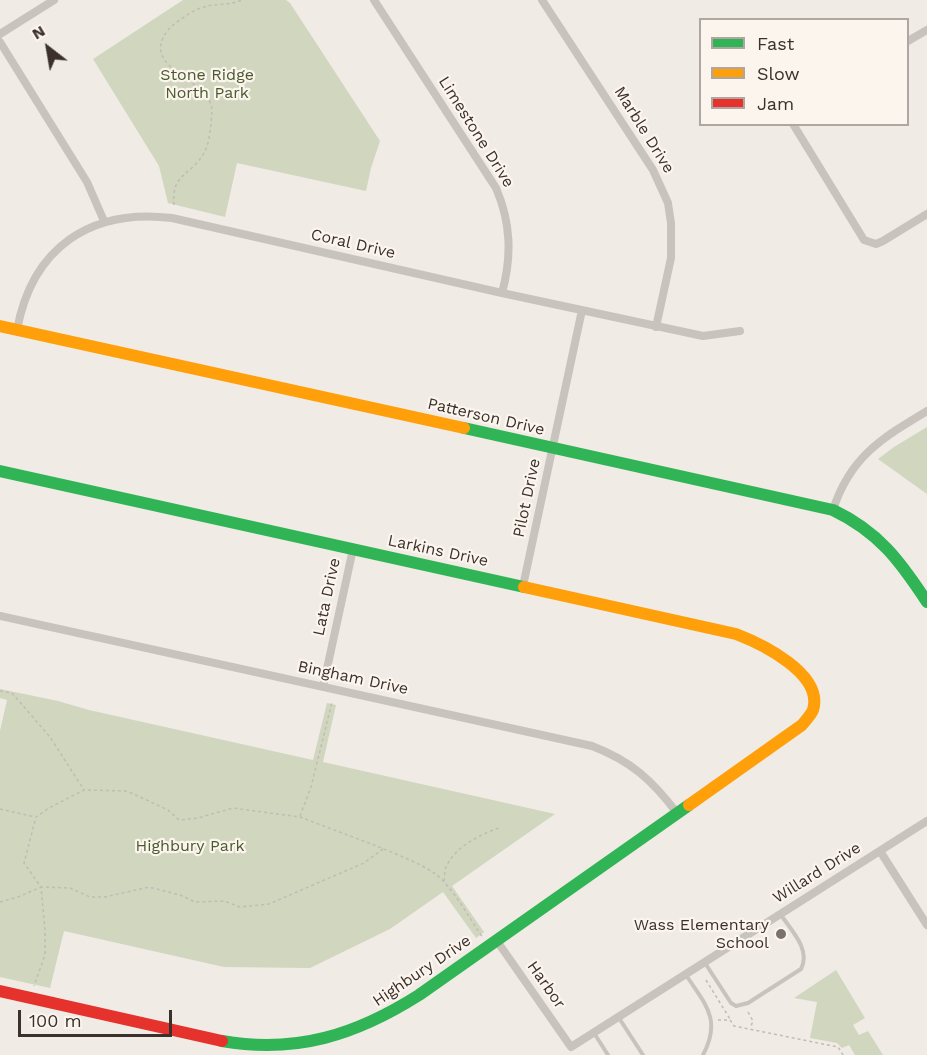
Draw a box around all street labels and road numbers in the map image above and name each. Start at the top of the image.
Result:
street label: Limestone Drive [434,73,518,191]
street label: Marble Drive [610,83,678,177]
street label: Coral Drive [309,225,397,263]
street label: Patterson Drive [426,394,546,440]
street label: Pilot Drive [509,457,545,539]
street label: Larkins Drive [386,531,490,571]
street label: Lata Drive [309,556,345,638]
street label: Bingham Drive [296,657,410,699]
street label: Willard Drive [769,838,865,908]
street label: Highbury Drive [369,931,475,1011]
street label: Harbor [523,958,569,1012]

